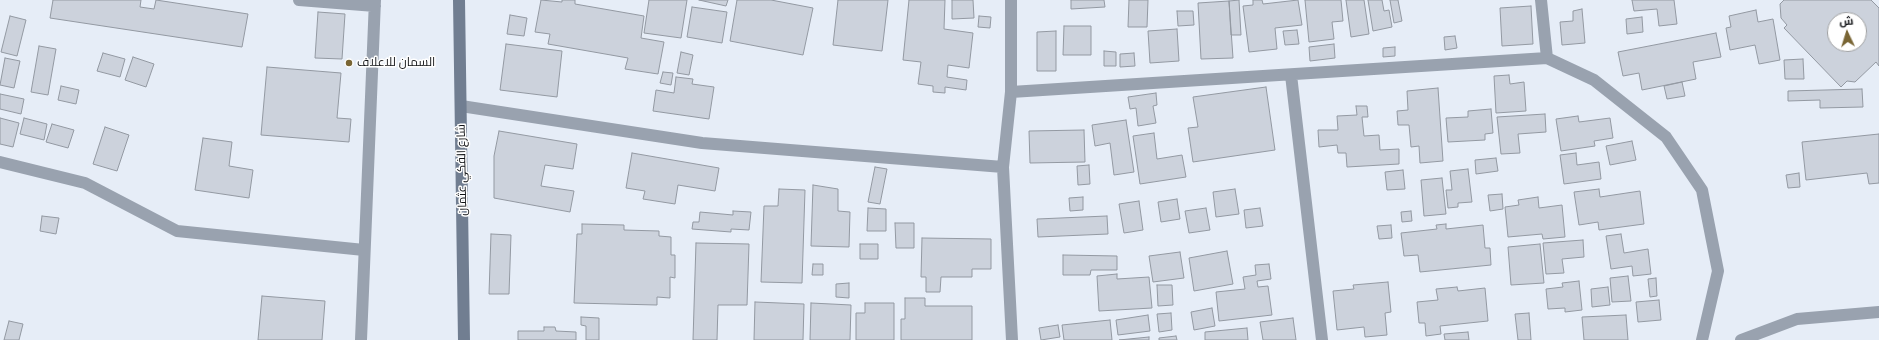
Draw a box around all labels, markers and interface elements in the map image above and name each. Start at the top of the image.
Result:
north arrow [1827,12,1867,52]
text: ش [1839,14,1854,29]
place label: السمان للاعلاف [357,56,435,70]
marker: السمان للاعلاف [344,58,354,68]
street label: شارع الفكي عثمان [454,124,470,216]

